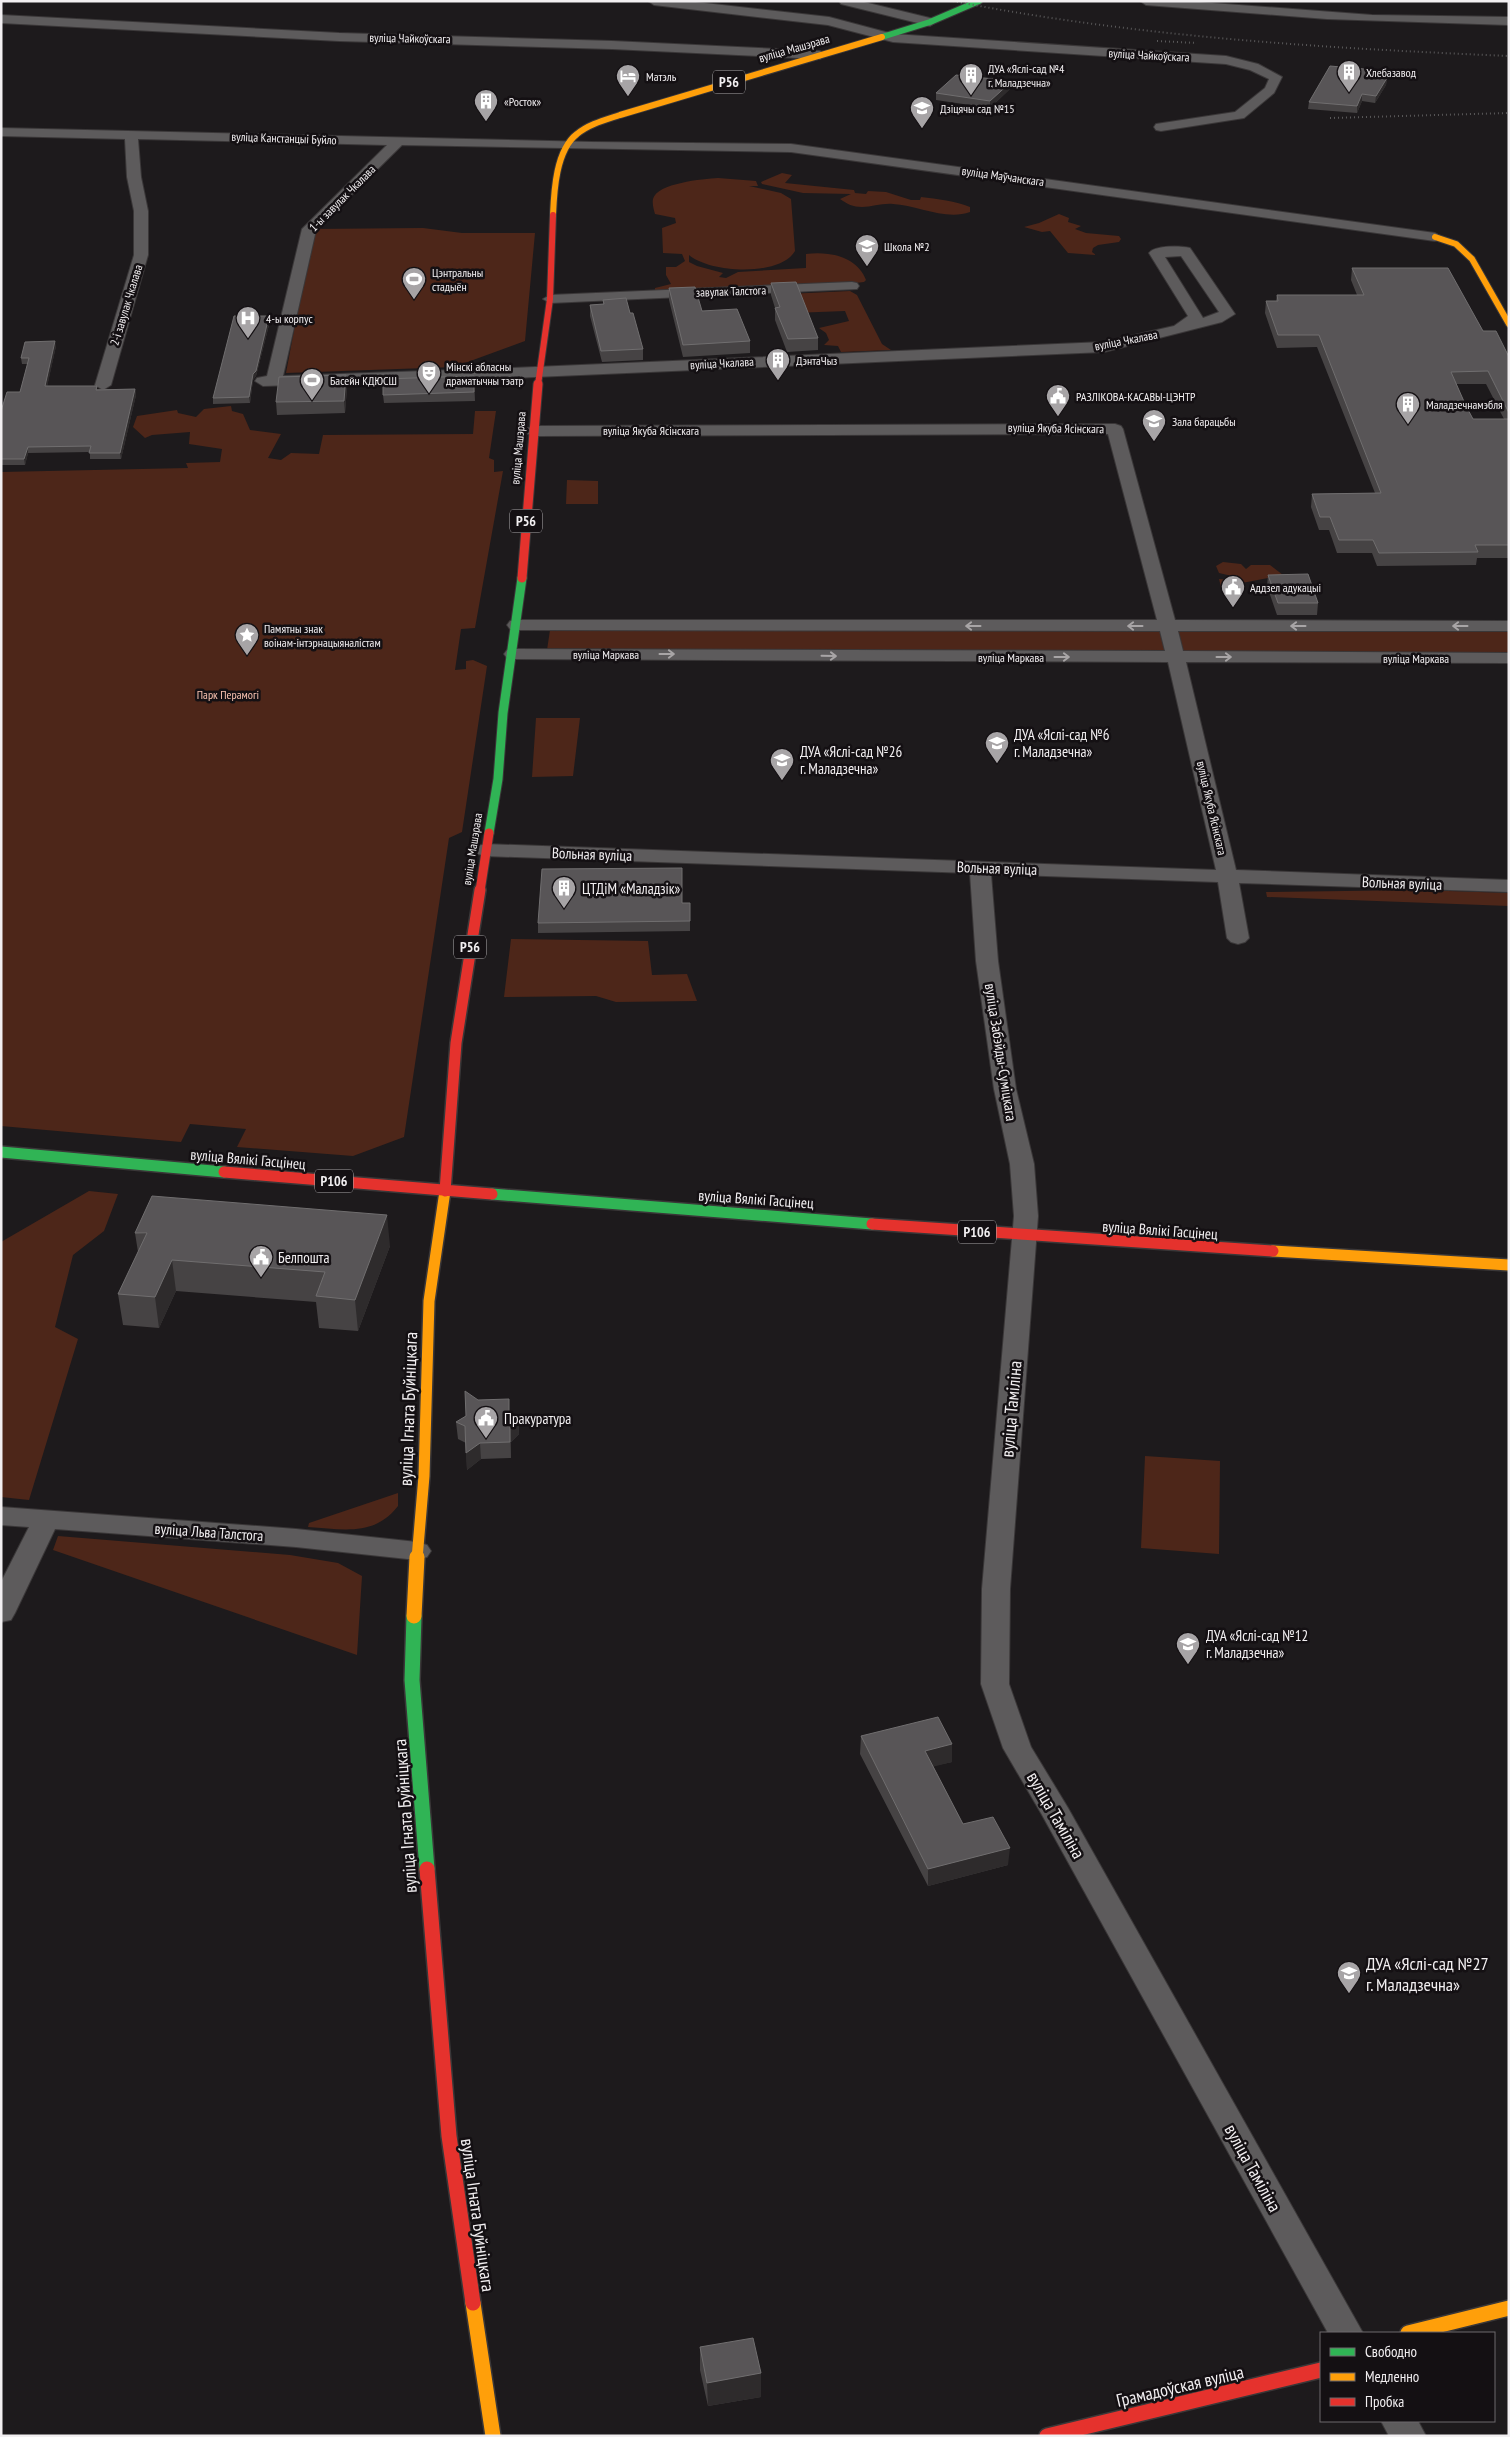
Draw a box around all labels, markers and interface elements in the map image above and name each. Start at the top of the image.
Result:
street label: вуліца Чайкоўскага [369,30,451,46]
street label: вуліца Машэрава [757,31,831,65]
street label: вуліца Чайкоўскага [1108,45,1190,65]
building icon: Хлебазавод [1336,59,1362,93]
place label: ДУА «Яслі-сад №4 г. Маладзечна» [988,61,1065,90]
building icon: ДУА «Яслі-сад №4 г. Маладзечна» [958,62,984,96]
hotel icon: Матэль [615,63,641,97]
place label: Хлебазавод [1366,65,1417,80]
place label: Матэль [646,69,677,84]
road number: Р56 [713,70,745,94]
building icon: «Росток» [473,88,499,122]
place label: «Росток» [504,94,542,109]
school or university icon: Дзіцячы сад №15 [909,95,935,129]
place label: Дзіцячы сад №15 [940,101,1015,116]
street label: вуліца Канстанцыі Буйло [231,129,337,147]
street label: 1-ы завулак Чкалава [306,162,378,234]
street label: вуліца Маўчанскага [961,163,1045,189]
school or university icon: Школа №2 [854,233,880,267]
place label: Школа №2 [884,239,930,254]
street label: 2-і завулак Чкалава [107,263,145,347]
place label: Цэнтральны стадыён [432,265,483,294]
sports icon: Цэнтральны стадыён [401,266,427,300]
street label: завулак Талстога [696,282,766,300]
hospital icon: 4-ы корпус [235,305,261,339]
place label: 4-ы корпус [266,311,313,326]
street label: вуліца Чкалава [1093,326,1159,353]
building icon: ДэнтаЧыз [765,347,791,381]
place label: ДэнтаЧыз [796,353,837,368]
street label: вуліца Чкалава [690,354,755,372]
place label: Мінскі абласны драматычны тэатр [446,359,524,388]
theatre icon: Мінскі абласны драматычны тэатр [416,360,442,394]
sports icon: Басейн КДЮСШ [299,367,325,401]
place label: Басейн КДЮСШ [330,373,397,388]
public building icon: РАЗЛІКОВА-КАСАВЫ-ЦЭНТР [1045,383,1071,417]
place label: РАЗЛІКОВА-КАСАВЫ-ЦЭНТР [1076,389,1196,404]
building icon: Маладзечнамэбля [1395,391,1421,425]
place label: Маладзечнамэбля [1426,397,1503,412]
school or university icon: Зала барацьбы [1141,408,1167,442]
street label: вуліца Машэрава [507,411,529,485]
place label: Зала барацьбы [1172,414,1236,429]
street label: вуліца Якуба Ясінскага [1008,420,1104,436]
street label: вуліца Якуба Ясінскага [603,423,699,438]
road number: Р56 [510,510,542,532]
public building icon: Аддзел адукацыі [1220,574,1246,608]
place label: Аддзел адукацыі [1250,580,1321,595]
place label: Памятны знак воінам-інтэрнацыяналістам [264,621,381,650]
one-way arrow [965,621,981,631]
one-way arrow [1127,621,1144,631]
one-way arrow [1290,621,1306,631]
one-way arrow [1452,621,1468,631]
place icon: Памятны знак воінам-інтэрнацыяналістам [234,622,260,656]
street label: вуліца Маркава [573,647,639,662]
one-way arrow [658,649,674,659]
street label: вуліца Маркава [978,650,1044,665]
one-way arrow [821,651,837,660]
street label: вуліца Маркава [1383,651,1449,666]
one-way arrow [1053,652,1069,662]
one-way arrow [1216,652,1232,662]
park label: Парк Перамогі [197,687,259,702]
place label: ДУА «Яслі-сад №6 г. Маладзечна» [1014,725,1110,761]
school or university icon: ДУА «Яслі-сад №6 г. Маладзечна» [984,730,1010,764]
place label: ДУА «Яслі-сад №26 г. Маладзечна» [800,742,902,778]
school or university icon: ДУА «Яслі-сад №26 г. Маладзечна» [769,747,795,781]
street label: вуліца Якуба Ясінскага [1194,759,1230,857]
street label: вуліца Машэрава [459,812,485,886]
street label: Вольная вуліца [552,843,632,865]
street label: Вольная вуліца [957,857,1037,879]
street label: Вольная вуліца [1362,872,1442,894]
building icon: ЦТДіМ «Маладзік» [551,875,577,909]
place label: ЦТДіМ «Маладзік» [582,879,681,898]
road number: Р56 [454,936,486,959]
street label: вуліца Забэйды-Суміцкага [981,982,1021,1122]
street label: вуліца Вялікі Гасцінец [190,1144,307,1174]
road number: Р106 [315,1170,353,1192]
street label: вуліца Вялікі Гасцінец [698,1185,815,1213]
street label: вуліца Вялікі Гасцінец [1102,1216,1219,1244]
road number: Р106 [958,1220,996,1244]
public building icon: Белпошта [248,1244,274,1278]
place label: Белпошта [278,1248,329,1267]
street label: вуліца Ігната Буйніцкага [394,1331,422,1487]
street label: вуліца Таміліна [995,1360,1027,1458]
public building icon: Пракуратура [473,1405,499,1439]
place label: Пракуратура [504,1409,571,1428]
street label: вуліца Льва Талстога [154,1519,264,1545]
place label: ДУА «Яслі-сад №12 г. Маладзечна» [1206,1626,1308,1662]
school or university icon: ДУА «Яслі-сад №12 г. Маладзечна» [1175,1631,1201,1665]
street label: вуліца Ігната Буйніцкага [388,1738,422,1894]
street label: вуліца Таміліна [1022,1767,1090,1863]
place label: ДУА «Яслі-сад №27 г. Маладзечна» [1366,1952,1489,1996]
school or university icon: ДУА «Яслі-сад №27 г. Маладзечна» [1336,1960,1362,1994]
street label: вуліца Таміліна [1220,2120,1286,2216]
street label: вуліца Ігната Буйніцкага [456,2137,500,2293]
legend [1320,2332,1495,2422]
text: Свободно [1365,2342,1417,2361]
street label: Грамадоўская вуліца [1114,2360,1246,2412]
text: Медленно [1365,2367,1419,2386]
text: Пробка [1365,2392,1404,2411]

